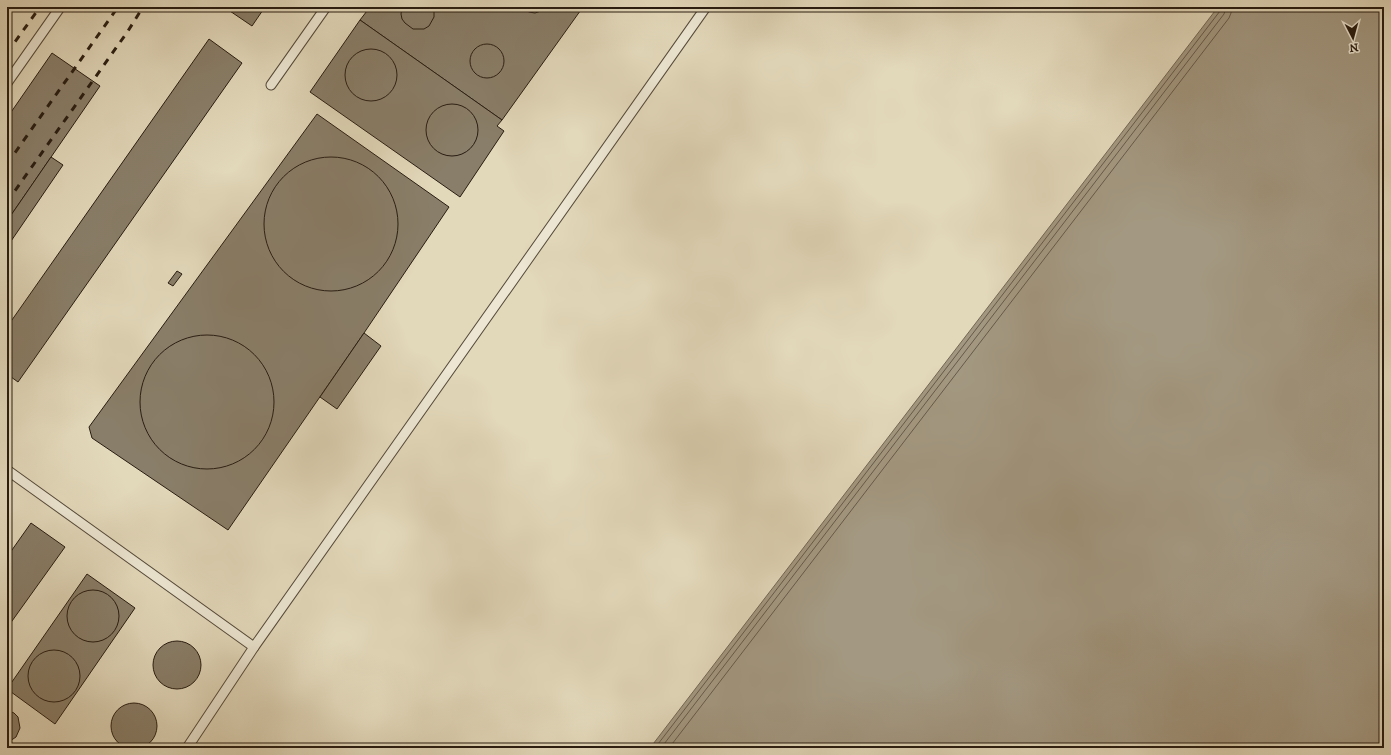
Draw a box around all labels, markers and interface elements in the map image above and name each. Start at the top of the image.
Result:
north arrow [1333,18,1373,58]
text: N [1349,40,1359,54]

